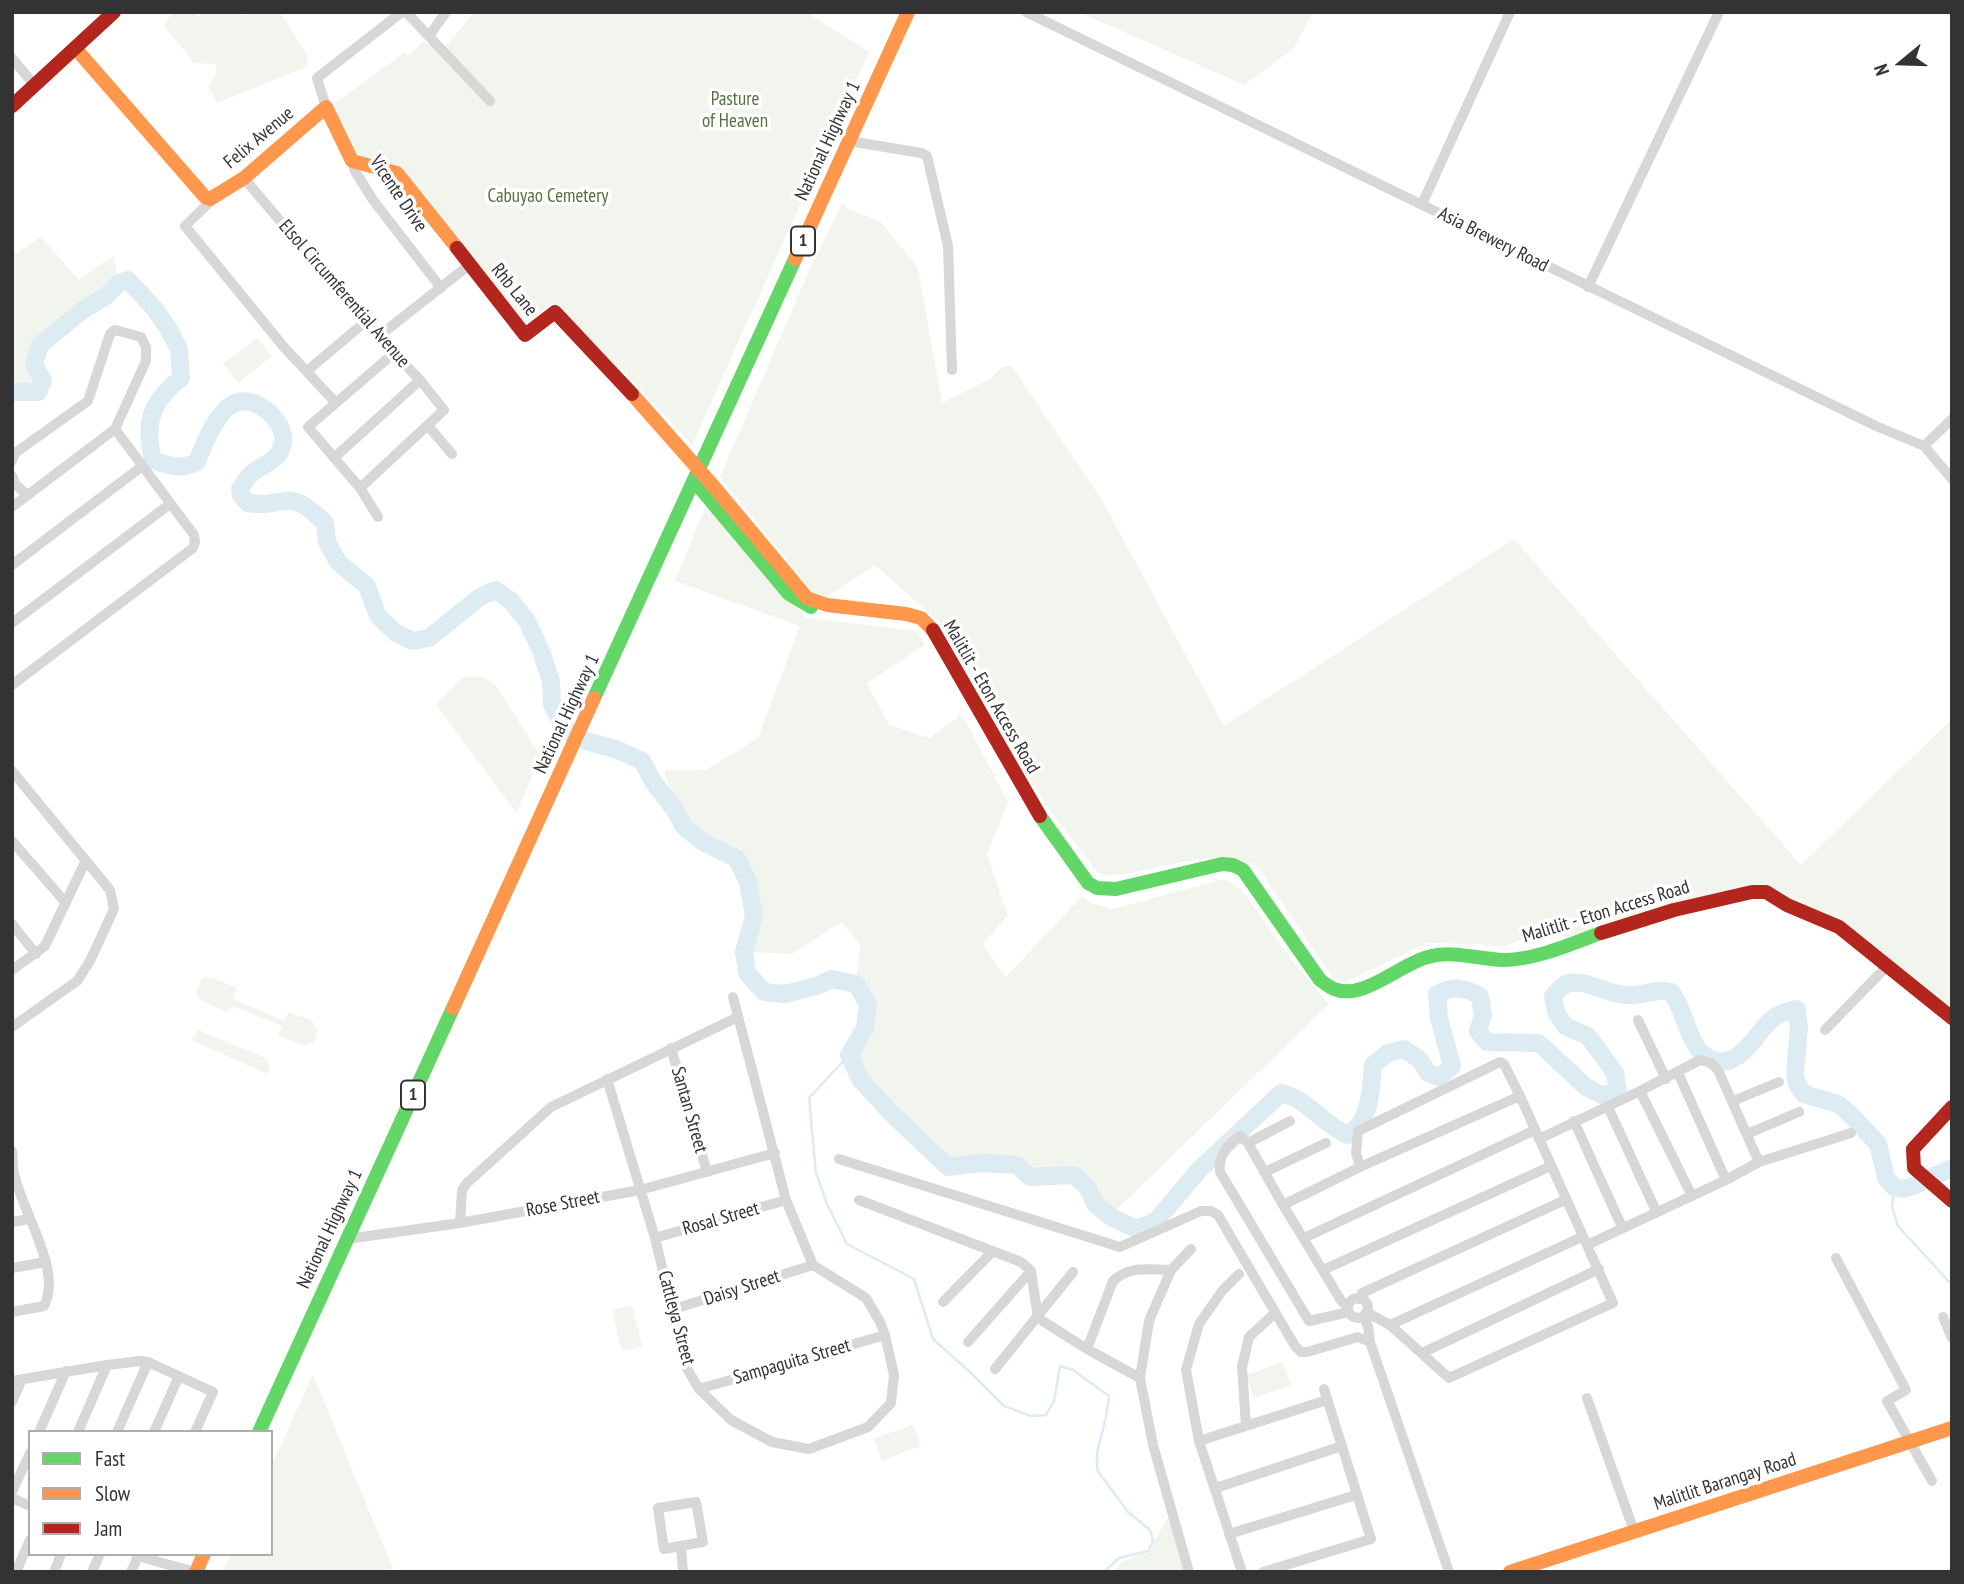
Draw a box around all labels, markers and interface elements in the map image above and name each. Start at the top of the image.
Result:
north arrow [1866,28,1936,98]
text: N [1868,61,1894,79]
street label: National Highway 1 [790,78,866,204]
park label: Pasture of Heaven [702,89,768,133]
street label: Felix Avenue [219,102,299,174]
street label: Vicente Drive [364,152,432,236]
park label: Cabuyao Cemetery [487,186,609,208]
street label: Asia Brewery Road [1434,202,1552,278]
street label: Elsol Circumferential Avenue [274,215,414,373]
road number: 1 [791,227,815,256]
street label: Rhb Lane [486,259,542,321]
street label: Malitlit - Eton Access Road [938,616,1044,778]
street label: National Highway 1 [529,651,605,777]
street label: Malitlit - Eton Access Road [1520,876,1692,948]
street label: Santan Street [666,1064,712,1156]
road number: 1 [401,1080,425,1110]
street label: National Highway 1 [292,1166,368,1292]
street label: Rose Street [524,1186,602,1222]
street label: Rosal Street [680,1197,762,1241]
street label: Daisy Street [701,1265,783,1311]
street label: Cattleya Street [652,1268,700,1368]
street label: Sampaguita Street [731,1334,853,1390]
legend [28,1430,273,1556]
text: Fast [95,1445,125,1472]
street label: Malitlit Barangay Road [1651,1448,1799,1516]
text: Slow [95,1480,130,1507]
text: Jam [95,1515,122,1542]

